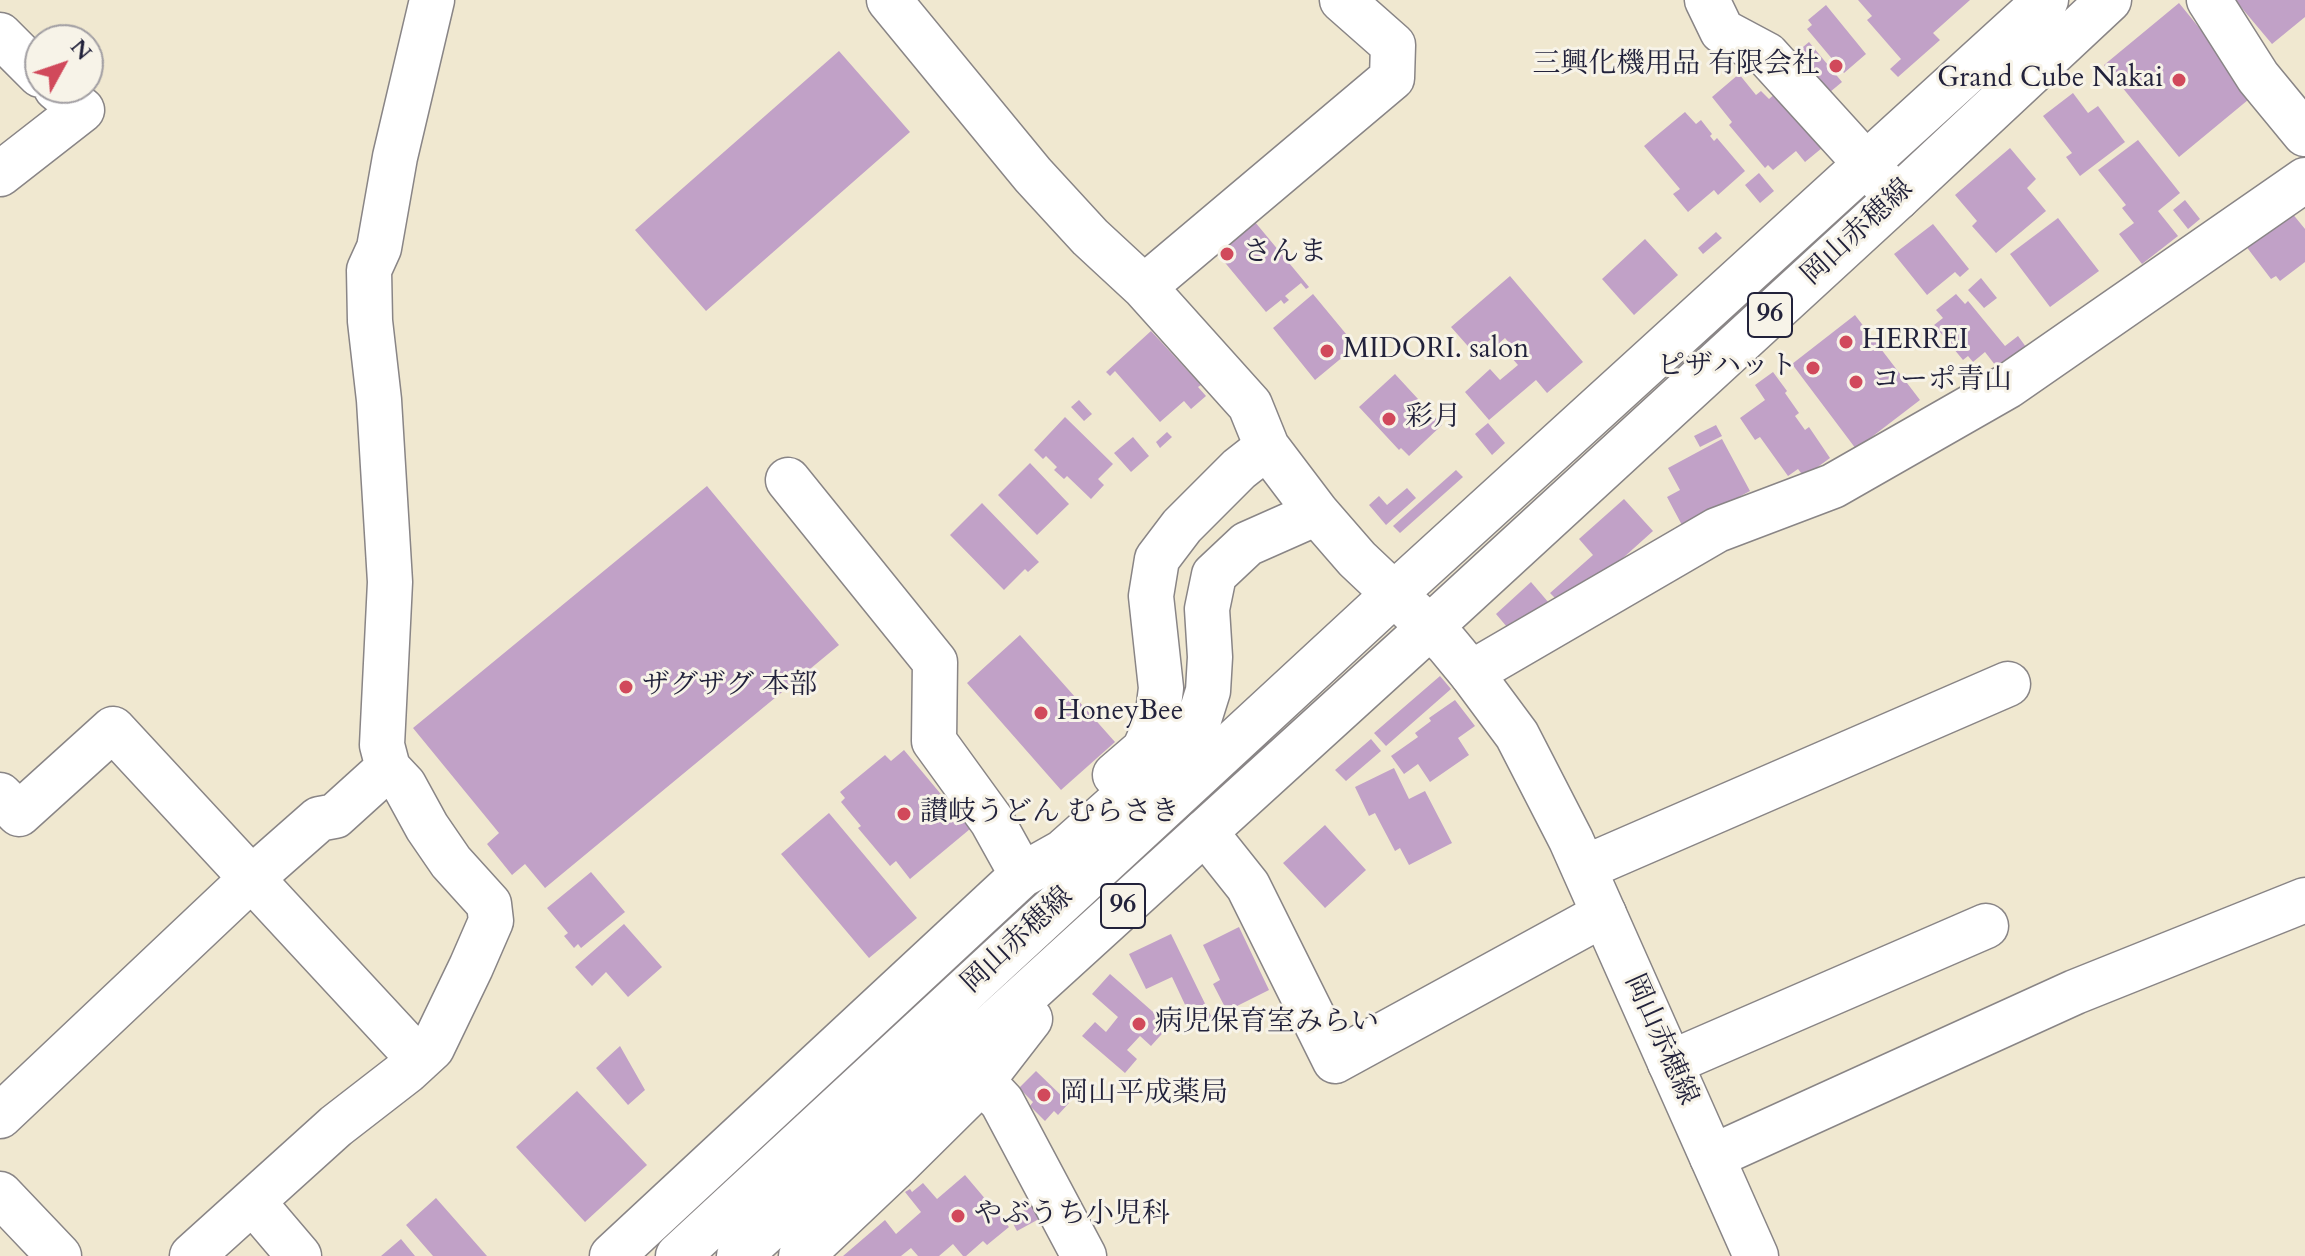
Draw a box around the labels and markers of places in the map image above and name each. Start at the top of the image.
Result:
place label: 三興化機用品 有限会社 [1532,49,1820,83]
marker: 三興化機用品 有限会社 [1827,57,1845,75]
place label: Grand Cube Nakai [1937,63,2163,97]
marker: Grand Cube Nakai [2170,71,2188,89]
place label: さんま [1243,237,1327,271]
marker: さんま [1218,245,1236,263]
place label: HERREI [1862,325,1968,359]
marker: HERREI [1837,333,1855,351]
place label: MIDORI. salon [1343,334,1529,368]
marker: MIDORI. salon [1318,342,1336,360]
place label: ピザハット [1657,351,1797,385]
marker: ピザハット [1804,359,1822,377]
place label: コーポ青山 [1872,365,2012,399]
marker: コーポ青山 [1847,373,1865,391]
place label: 彩月 [1405,402,1461,436]
marker: 彩月 [1380,410,1398,428]
place label: ザグザグ 本部 [642,670,818,704]
marker: ザグザグ 本部 [617,678,635,696]
place label: HoneyBee [1057,696,1183,730]
marker: HoneyBee [1032,704,1050,722]
place label: 讃岐うどん むらさき [920,797,1180,831]
marker: 讃岐うどん むらさき [895,805,913,823]
place label: 病児保育室みらい [1155,1007,1379,1041]
marker: 病児保育室みらい [1130,1015,1148,1033]
place label: 岡山平成薬局 [1060,1078,1228,1112]
marker: 岡山平成薬局 [1035,1086,1053,1104]
place label: やぶうち小児科 [974,1199,1170,1233]
marker: やぶうち小児科 [949,1207,967,1225]

